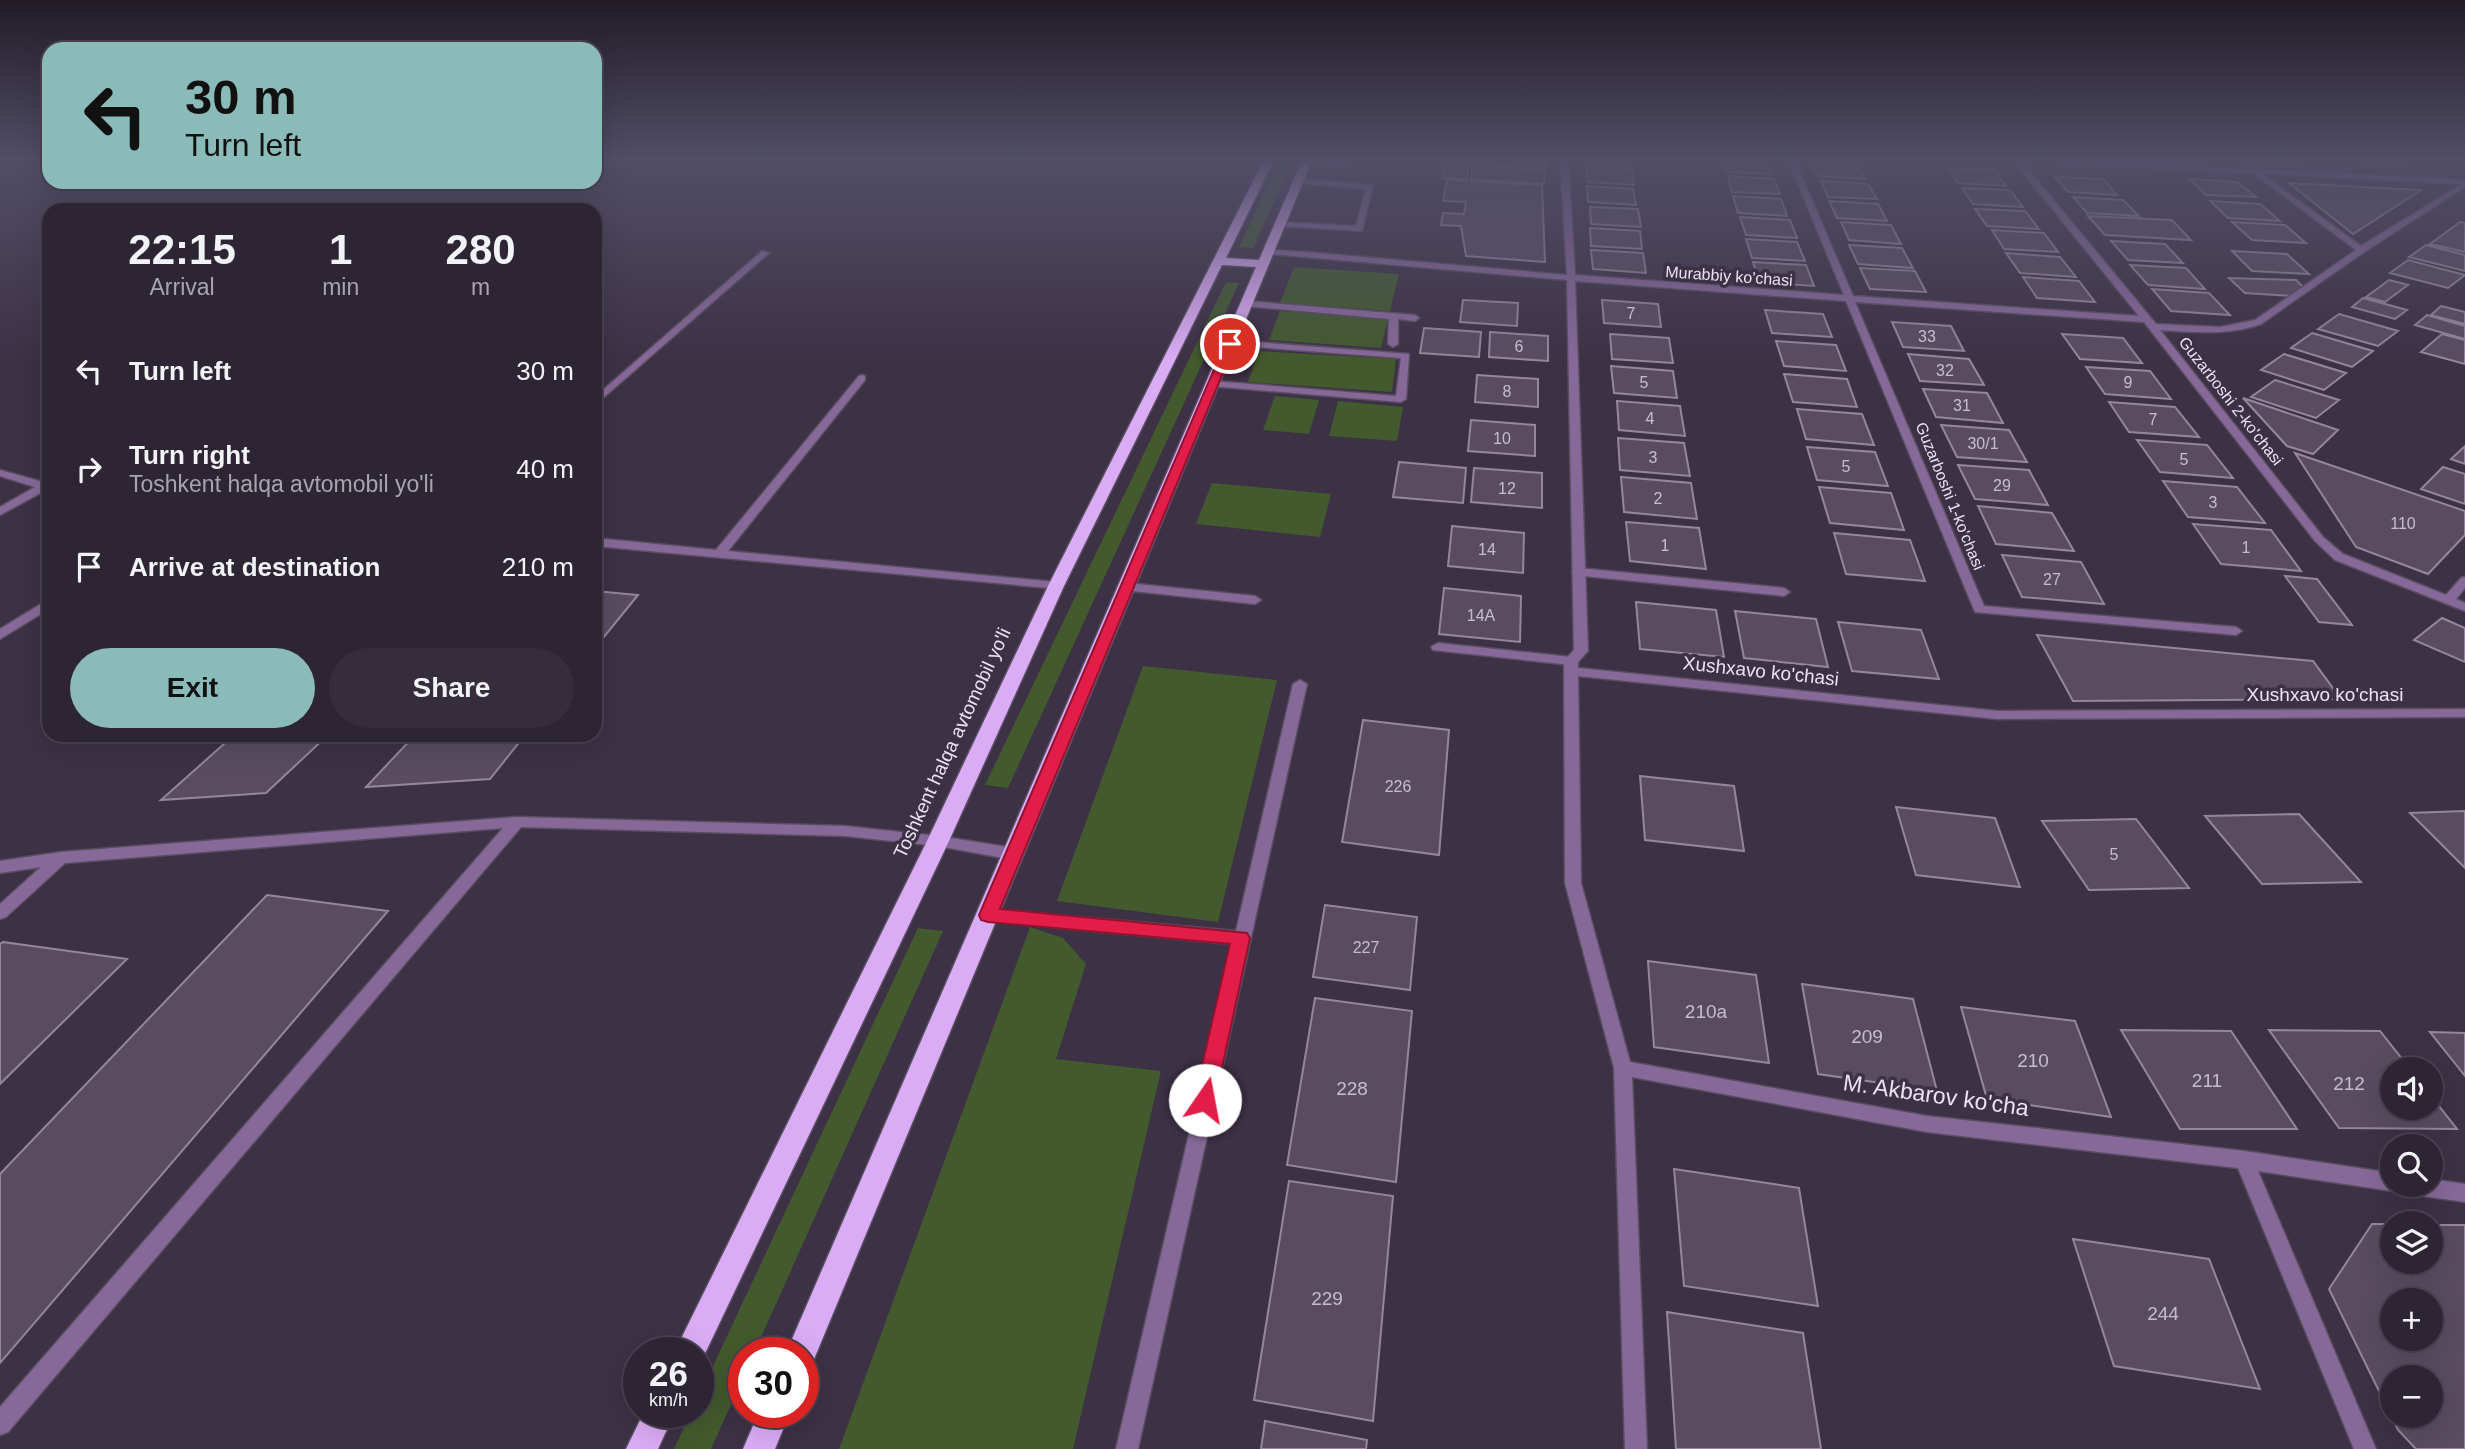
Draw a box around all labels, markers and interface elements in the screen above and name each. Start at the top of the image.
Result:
icon: left [70,70,161,161]
text: 30 m [185,70,297,124]
text: Turn left [185,127,301,163]
text: 22:15 [128,226,236,273]
text: 1 [329,226,352,273]
text: 280 [446,226,516,273]
street label: Murabbiy ko'chasi [1665,263,1793,289]
text: Arrival [149,274,215,300]
text: min [322,274,359,300]
text: m [471,274,490,300]
house number: 7 [1627,305,1636,322]
pin [1200,314,1260,374]
icon: arrive [1211,325,1249,363]
house number: 33 [1918,328,1936,345]
street label: Guzarboshi 2-ko'chasi [2176,334,2286,468]
house number: 6 [1515,338,1524,355]
icon: left [70,352,108,390]
text: Turn left [129,356,231,386]
text: 30 m [516,356,574,386]
house number: 32 [1936,362,1954,379]
house number: 5 [1640,374,1649,391]
house number: 9 [2124,374,2133,391]
house number: 8 [1503,383,1512,400]
house number: 31 [1953,397,1971,414]
house number: 4 [1646,410,1655,427]
house number: 7 [2149,411,2158,428]
street label: Guzarboshi 1-ko'chasi [1913,420,1987,572]
house number: 10 [1493,430,1511,447]
house number: 30/1 [1967,435,1999,452]
text: Turn right [129,440,250,470]
house number: 3 [1649,449,1658,466]
icon: right [70,450,108,488]
house number: 5 [2180,451,2189,468]
text: 40 m [516,454,574,484]
house number: 5 [1842,458,1851,475]
text: Toshkent halqa avtomobil yo'li [129,471,434,497]
house number: 29 [1993,477,2011,494]
house number: 12 [1498,480,1516,497]
house number: 2 [1654,490,1663,507]
house number: 3 [2209,494,2218,511]
house number: 110 [2390,515,2416,532]
house number: 1 [1661,537,1670,554]
house number: 1 [2242,539,2251,556]
house number: 14 [1478,541,1496,558]
icon: arrive [70,548,108,586]
text: Arrive at destination [129,552,380,582]
text: 210 m [502,552,574,582]
house number: 27 [2043,571,2061,588]
house number: 14A [1467,607,1496,624]
street label: Toshkent halqa avtomobil yo'li [889,624,1015,862]
button: Exit [70,648,315,728]
button: Share [329,648,574,728]
street label: Xushxavo ko'chasi [1682,652,1840,690]
street label: Xushxavo ko'chasi [2247,684,2403,705]
house number: 226 [1385,778,1411,795]
house number: 5 [2110,846,2119,863]
house number: 227 [1353,939,1379,956]
house number: 210а [1685,1001,1728,1022]
house number: 209 [1851,1026,1883,1047]
house number: 210 [2017,1050,2049,1071]
map controls [2380,1057,2443,1428]
button: sound [2380,1057,2443,1120]
position arrow [1168,1063,1242,1137]
street label: M. Akbarov ko'cha [1842,1069,2031,1121]
house number: 211 [2192,1070,2222,1091]
house number: 212 [2333,1073,2365,1094]
house number: 228 [1336,1078,1368,1099]
button: search [2380,1134,2443,1197]
button: layers [2380,1211,2443,1274]
house number: 229 [1311,1288,1343,1309]
button: + [2380,1288,2443,1351]
house number: 244 [2147,1303,2179,1324]
speed limit sign: 30 [728,1337,819,1428]
text: 26 [649,1354,688,1393]
button: − [2380,1365,2443,1428]
text: km/h [649,1390,688,1410]

